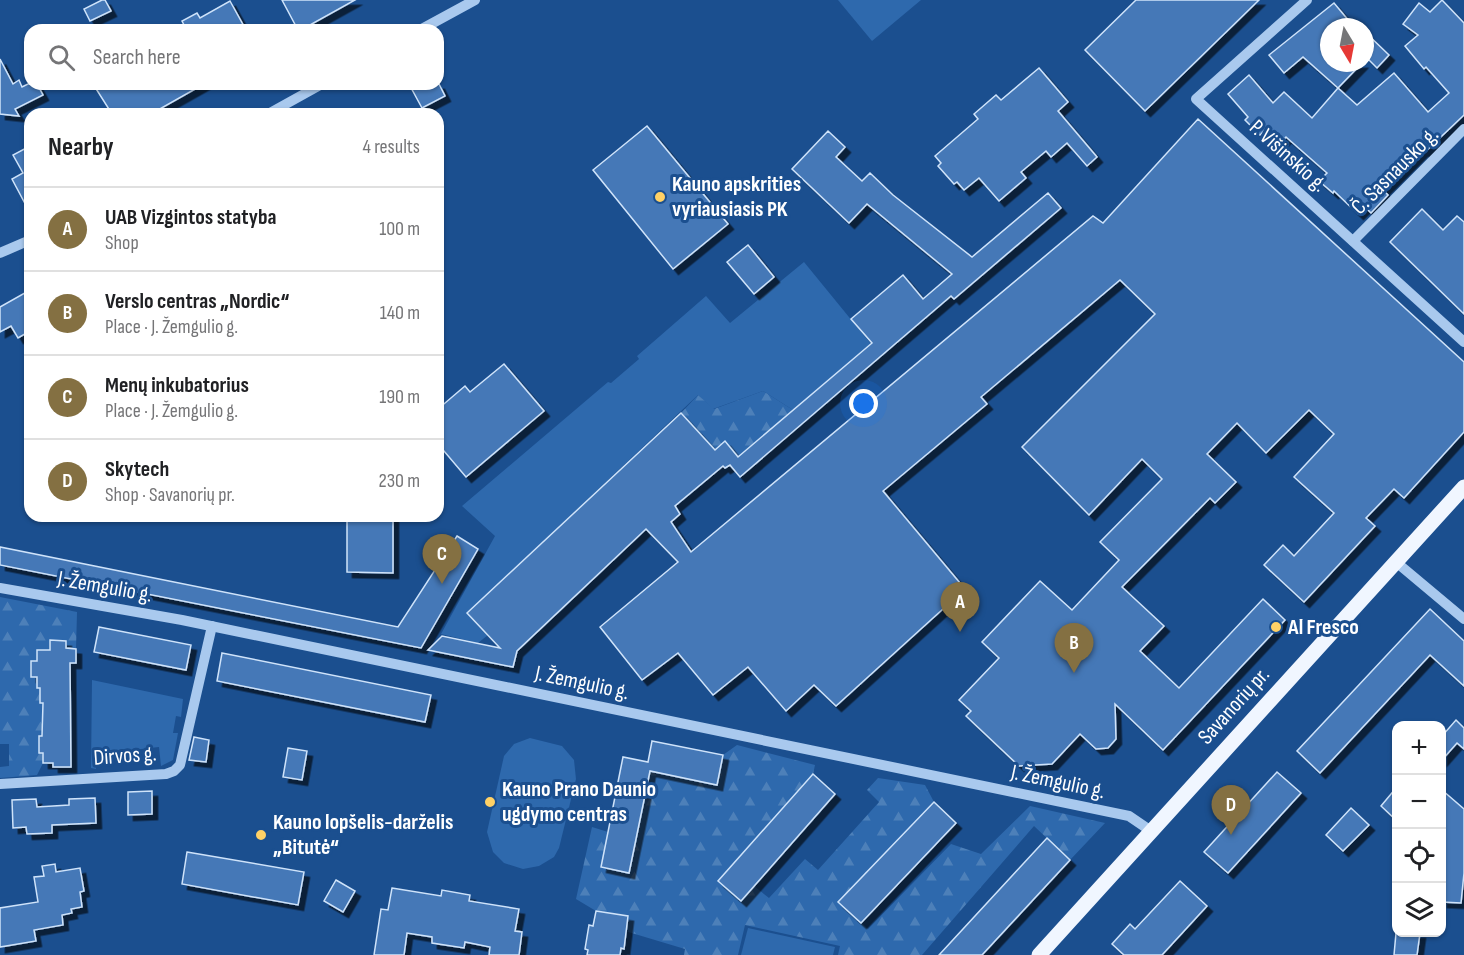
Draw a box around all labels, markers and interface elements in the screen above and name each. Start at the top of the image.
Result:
north arrow [1320,18,1374,72]
search box [24,24,444,90]
icon: search [45,41,78,74]
text: Search here [93,44,180,71]
street label: P. Višinskio g. [1244,114,1332,198]
street label: Č. Sasnausko g. [1346,122,1444,220]
text: Nearby [48,132,114,163]
text: 4 results [363,135,420,159]
place label: Kauno apskrities vyriausiasis PK [672,171,801,223]
marker: Kauno apskrities vyriausiasis PK [653,190,667,204]
text: UAB Vizgintos statyba [105,204,276,231]
text: A [63,217,72,241]
text: 100 m [379,217,420,241]
text: Shop [105,231,139,255]
text: Verslo centras „Nordic“ [105,288,289,315]
text: B [63,301,72,325]
text: 140 m [380,301,420,325]
text: Place · J. Žemgulio g. [105,315,238,339]
text: Menų inkubatorius [105,372,249,399]
text: C [62,385,73,409]
text: 190 m [379,385,420,409]
your location [849,389,878,418]
text: Place · J. Žemgulio g. [105,399,238,423]
text: Skytech [105,456,169,483]
text: D [62,469,73,493]
text: 230 m [378,469,420,493]
text: Shop · Savanorių pr. [105,483,235,507]
pin: C [422,534,462,584]
street label: J. Žemgulio g. [55,565,154,609]
pin: A [940,582,980,632]
place label: Al Fresco [1287,614,1359,641]
marker: Al Fresco [1269,620,1283,634]
pin: B [1054,624,1094,673]
street label: J. Žemgulio g. [531,660,632,706]
street label: Savanorių pr. [1192,662,1276,750]
map controls [1392,721,1446,937]
button: + [1392,721,1446,775]
street label: Dirvos g. [93,740,157,772]
street label: J. Žemgulio g. [1007,759,1108,805]
button: − [1392,775,1446,829]
place label: Kauno Prano Daunio ugdymo centras [502,776,656,828]
pin: D [1212,786,1250,835]
marker: Kauno Prano Daunio ugdymo centras [483,795,497,809]
place label: Kauno lopšelis-darželis „Bitutė“ [273,809,453,861]
marker: Kauno lopšelis-darželis „Bitutė“ [254,828,268,842]
button: locate [1392,829,1446,883]
button: layers [1392,883,1446,937]

